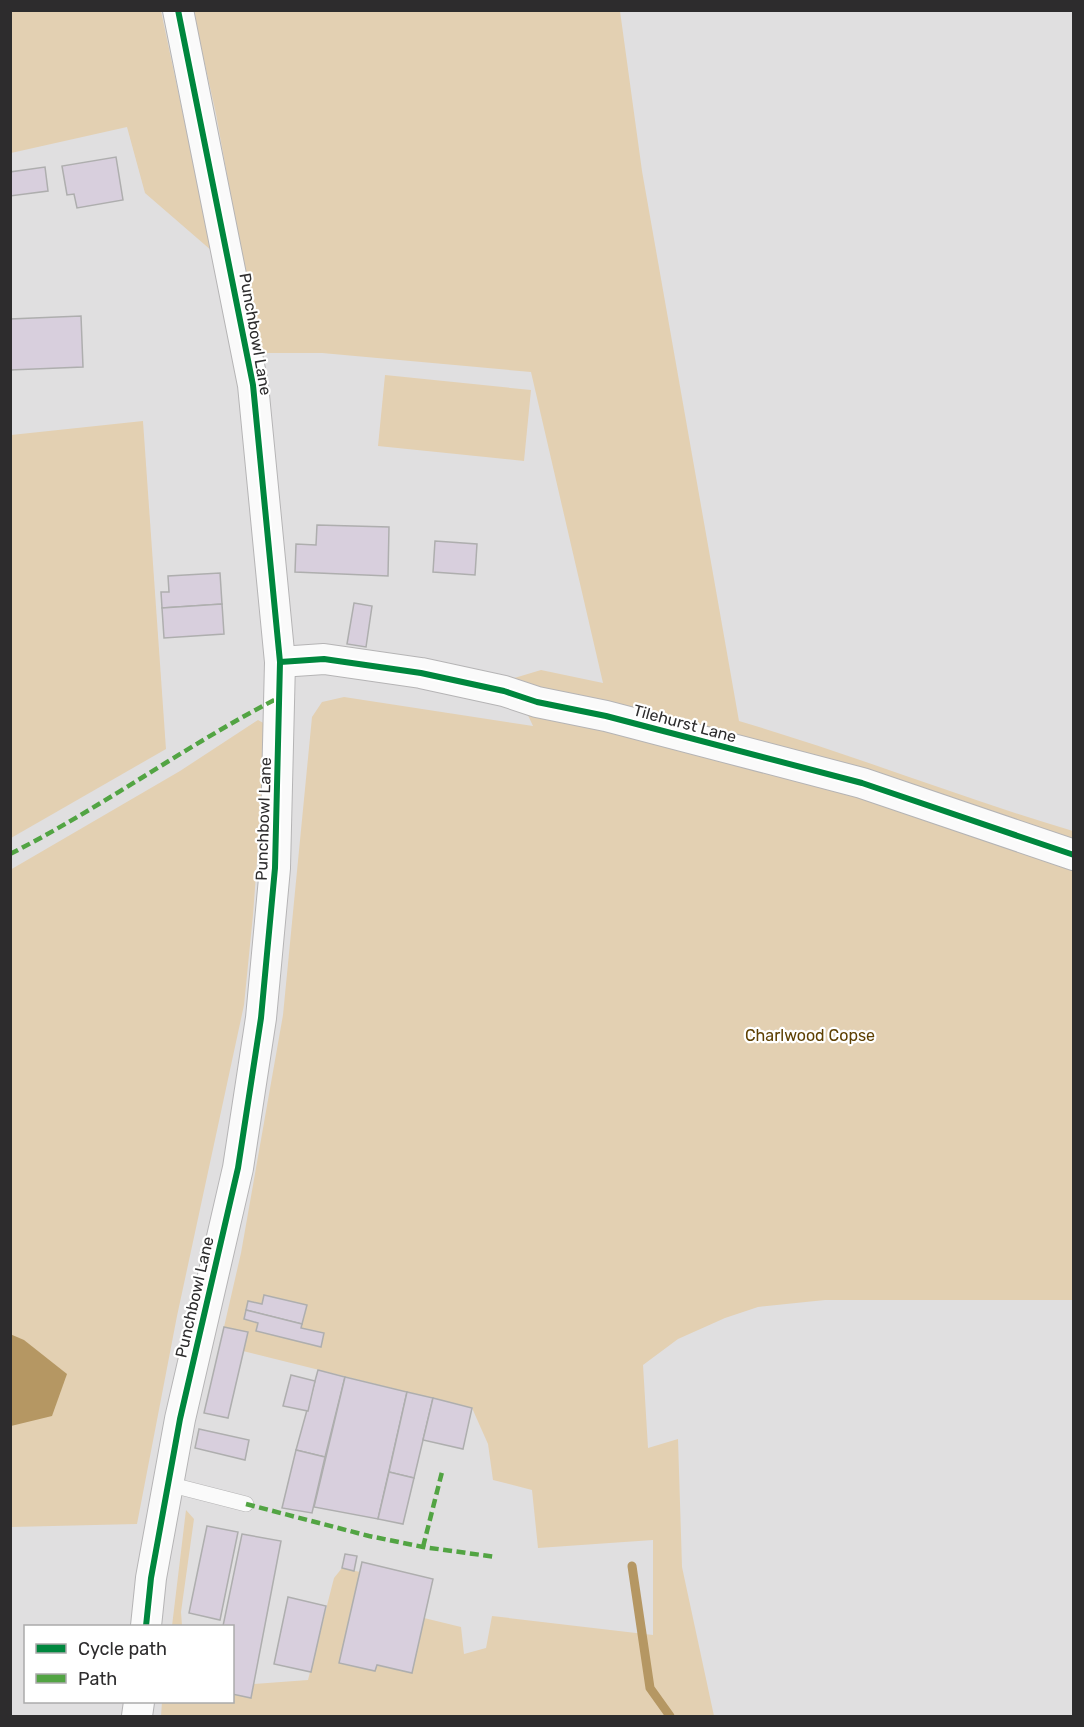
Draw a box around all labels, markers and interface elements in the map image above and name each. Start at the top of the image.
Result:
street label: Punchbowl Lane [235,271,276,397]
street label: Tilehurst Lane [631,701,739,746]
street label: Punchbowl Lane [252,757,275,881]
park label: Charlwood Copse [745,1026,875,1045]
street label: Punchbowl Lane [171,1235,218,1360]
legend [24,1625,234,1703]
text: Cycle path [78,1638,167,1660]
text: Path [78,1668,117,1690]

